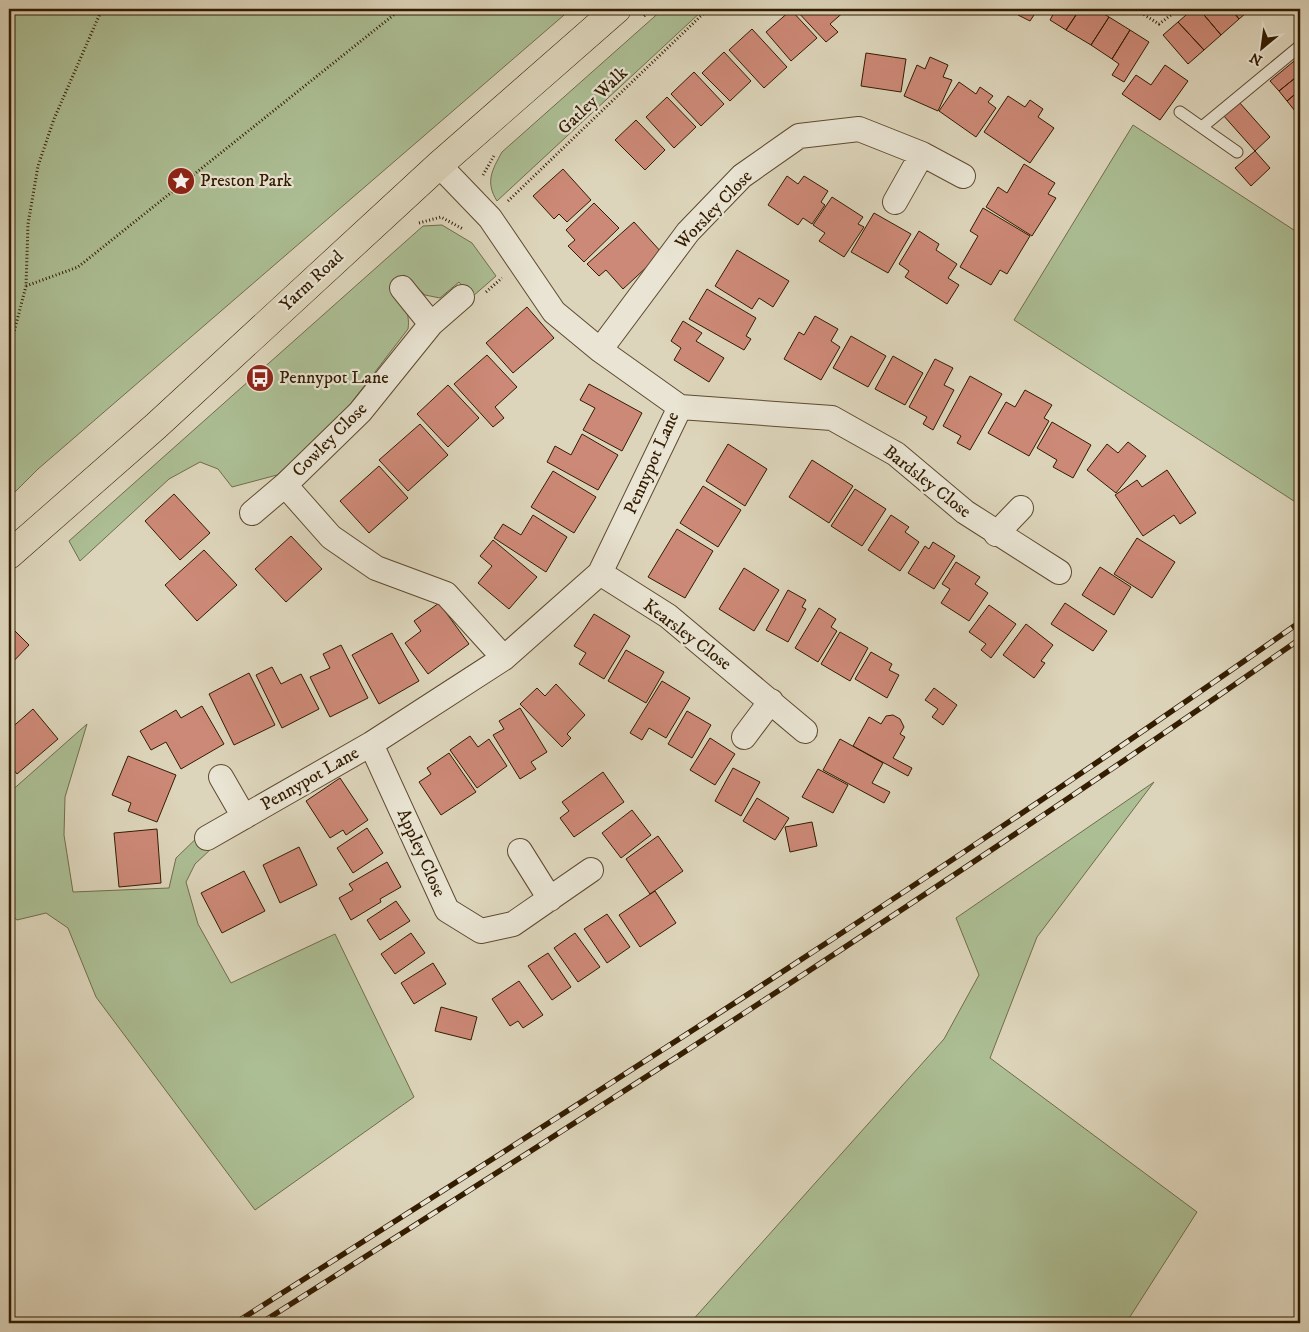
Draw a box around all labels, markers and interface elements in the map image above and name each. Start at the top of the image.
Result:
north arrow [1236,22,1286,72]
text: N [1246,48,1266,69]
street label: Gatley Walk [553,62,633,140]
place icon: Preston Park [166,166,196,196]
street label: Worsley Close [670,166,757,255]
place label: Preston Park [200,170,292,192]
street label: Yarm Road [276,246,348,316]
bus stop icon: Pennypot Lane [245,363,275,393]
place label: Pennypot Lane [279,367,389,389]
street label: Cowley Close [288,398,372,482]
street label: Pennypot Lane [620,408,684,518]
street label: Bardsley Close [879,441,975,523]
street label: Kearsley Close [638,595,736,675]
street label: Pennypot Lane [257,742,363,816]
street label: Appley Close [392,806,450,900]

